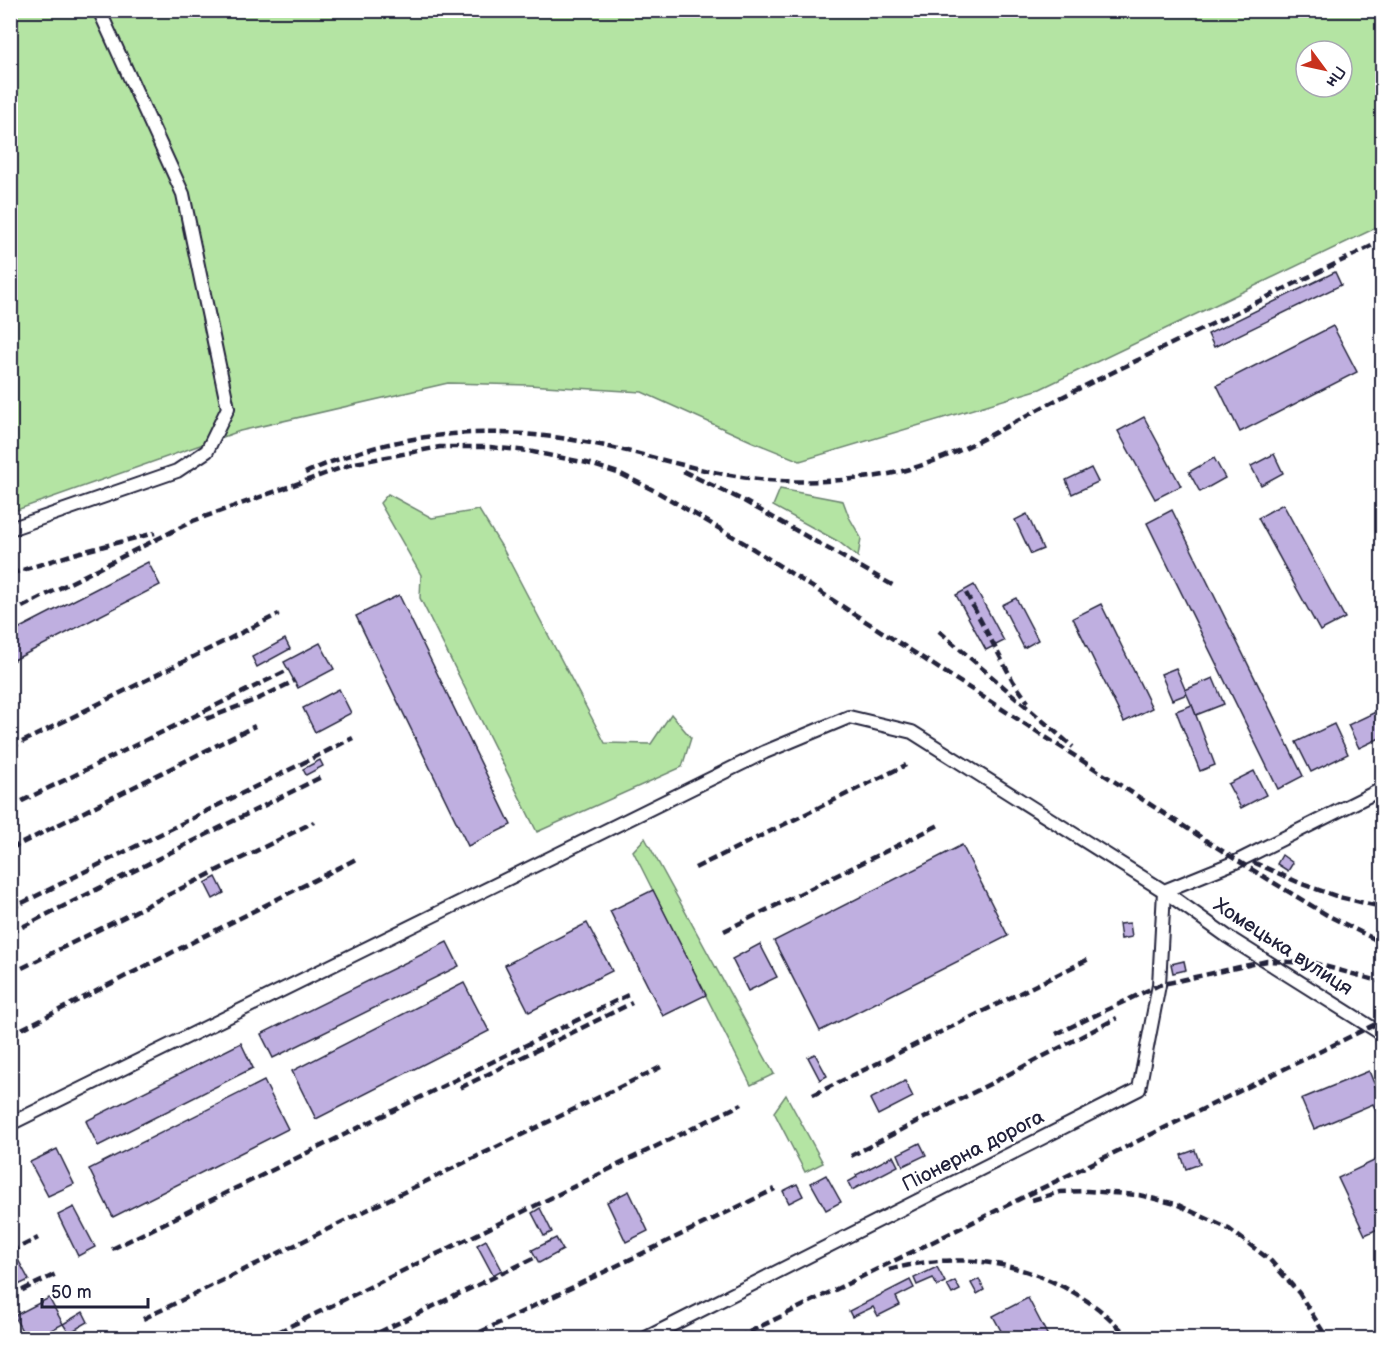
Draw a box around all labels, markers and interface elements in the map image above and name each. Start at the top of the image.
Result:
north arrow [1294,39,1354,99]
text: Пн [1322,62,1349,90]
street label: Хомецька вулиця [1209,893,1357,1001]
street label: Піонерна дорога [898,1105,1048,1197]
scale bar [42,1271,148,1309]
text: 50 m [51,1282,92,1303]

